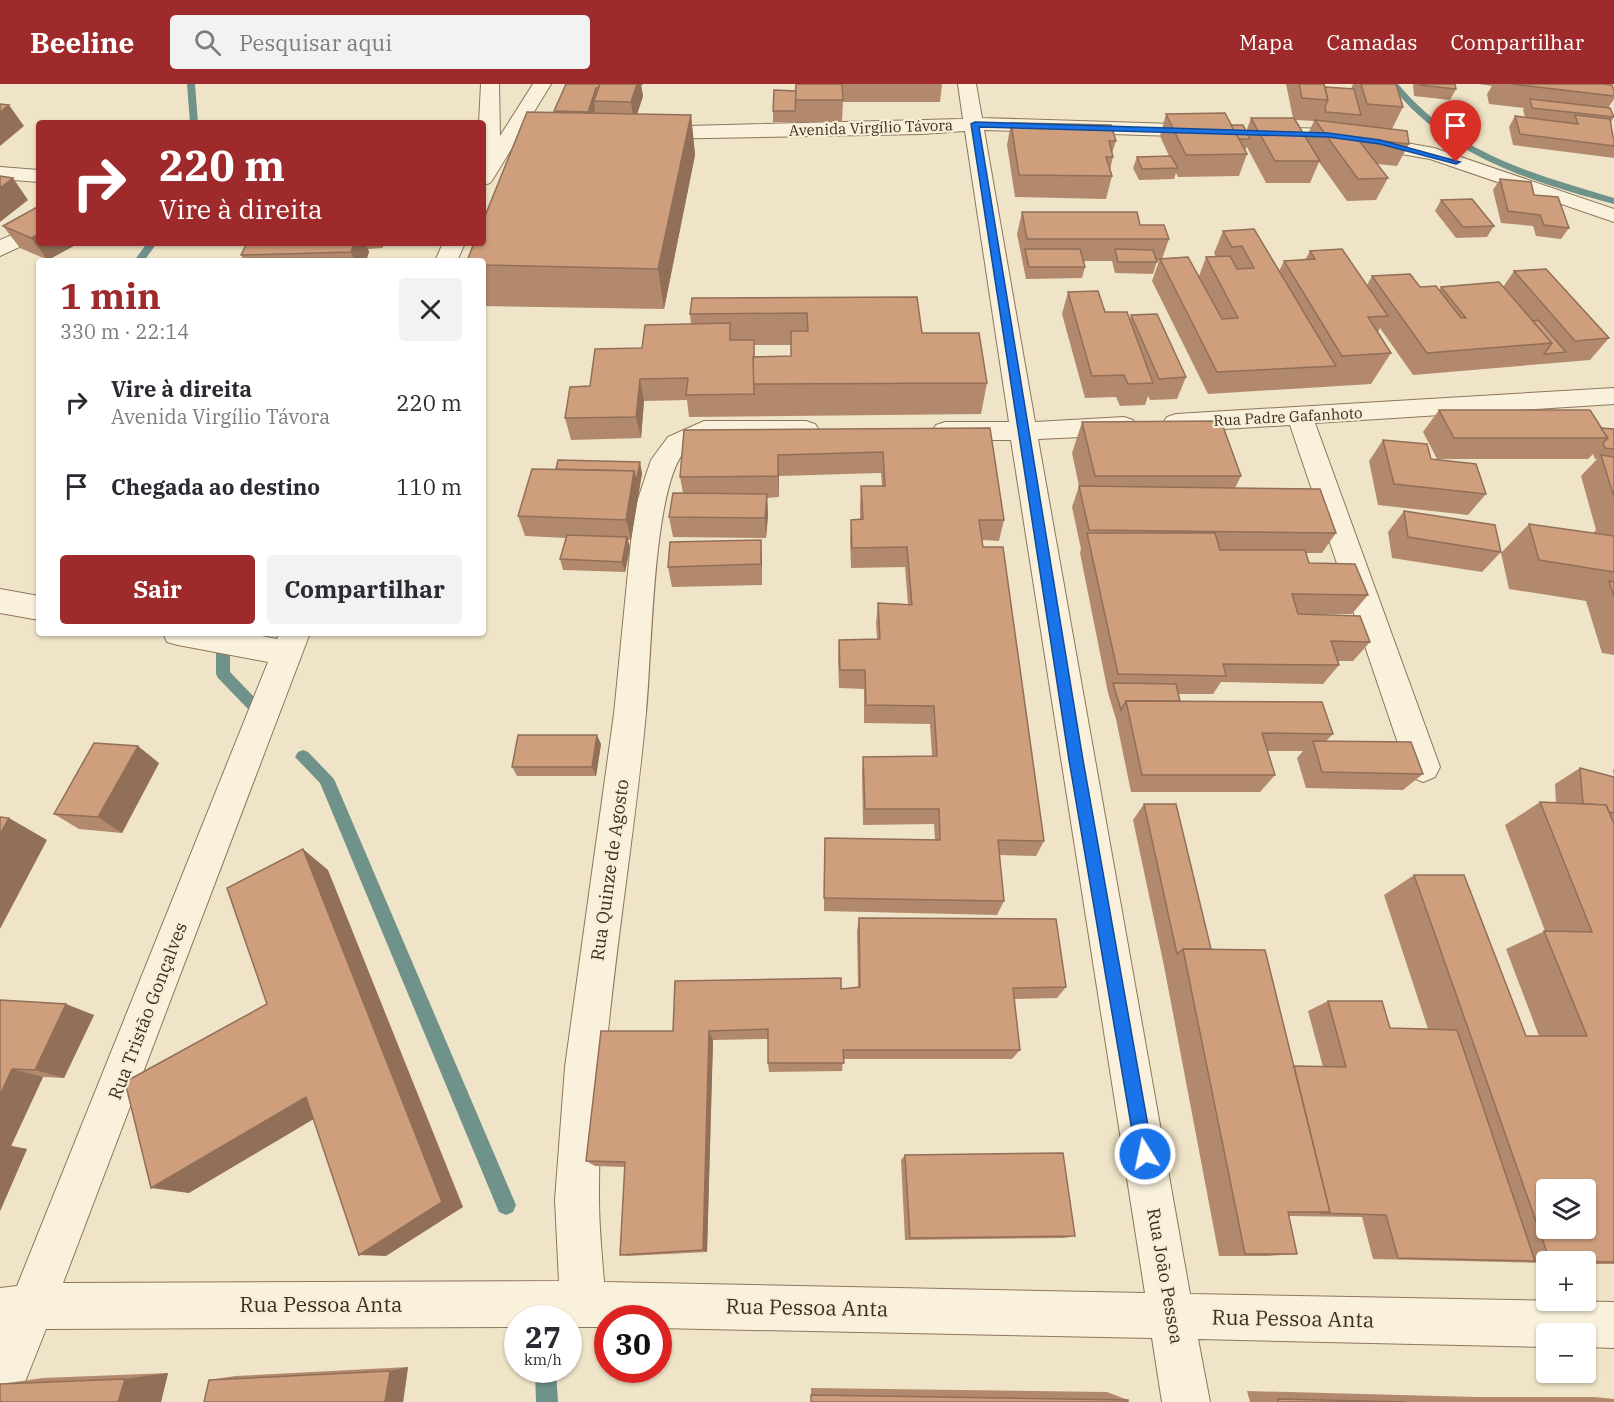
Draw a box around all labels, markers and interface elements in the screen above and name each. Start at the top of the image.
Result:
search box [170,15,590,69]
text: Beeline [30,24,134,61]
icon: search [191,26,224,59]
text: Pesquisar aqui [239,28,392,57]
text: Mapa [1239,28,1294,56]
text: Camadas [1327,28,1417,56]
text: Compartilhar [1450,28,1584,56]
pin [1430,100,1481,162]
icon: arrive [1439,109,1472,142]
street label: Avenida Virgílio Távora [789,115,953,140]
text: 220 m [159,138,285,193]
icon: right [60,144,138,222]
text: Vire à direita [159,191,323,226]
text: 1 min [60,272,161,319]
button: close [399,278,462,341]
text: 330 m · 22:14 [60,318,189,345]
text: Vire à direita [111,374,252,403]
icon: right [60,386,93,419]
text: 220 m [396,388,462,417]
text: Avenida Virgílio Távora [111,403,330,430]
street label: Rua Padre Gafanhoto [1213,403,1363,430]
icon: arrive [60,470,93,503]
text: Chegada ao destino [111,472,320,501]
text: 110 m [396,472,462,501]
button: Sair [60,555,255,624]
button: Compartilhar [267,555,462,624]
street label: Rua Quinze de Agosto [585,778,634,962]
street label: Rua Tristão Gonçalves [103,919,192,1103]
position arrow [1113,1122,1177,1186]
map controls [1536,1179,1596,1383]
button: layers [1536,1179,1596,1239]
street label: Rua João Pessoa [1142,1206,1189,1346]
button: + [1536,1251,1596,1311]
street label: Rua Pessoa Anta [240,1290,402,1318]
street label: Rua Pessoa Anta [725,1292,889,1322]
street label: Rua Pessoa Anta [1211,1303,1375,1333]
speed limit sign: 30 [594,1305,672,1383]
text: 27 [525,1317,561,1356]
button: − [1536,1323,1596,1383]
text: km/h [524,1350,562,1369]

